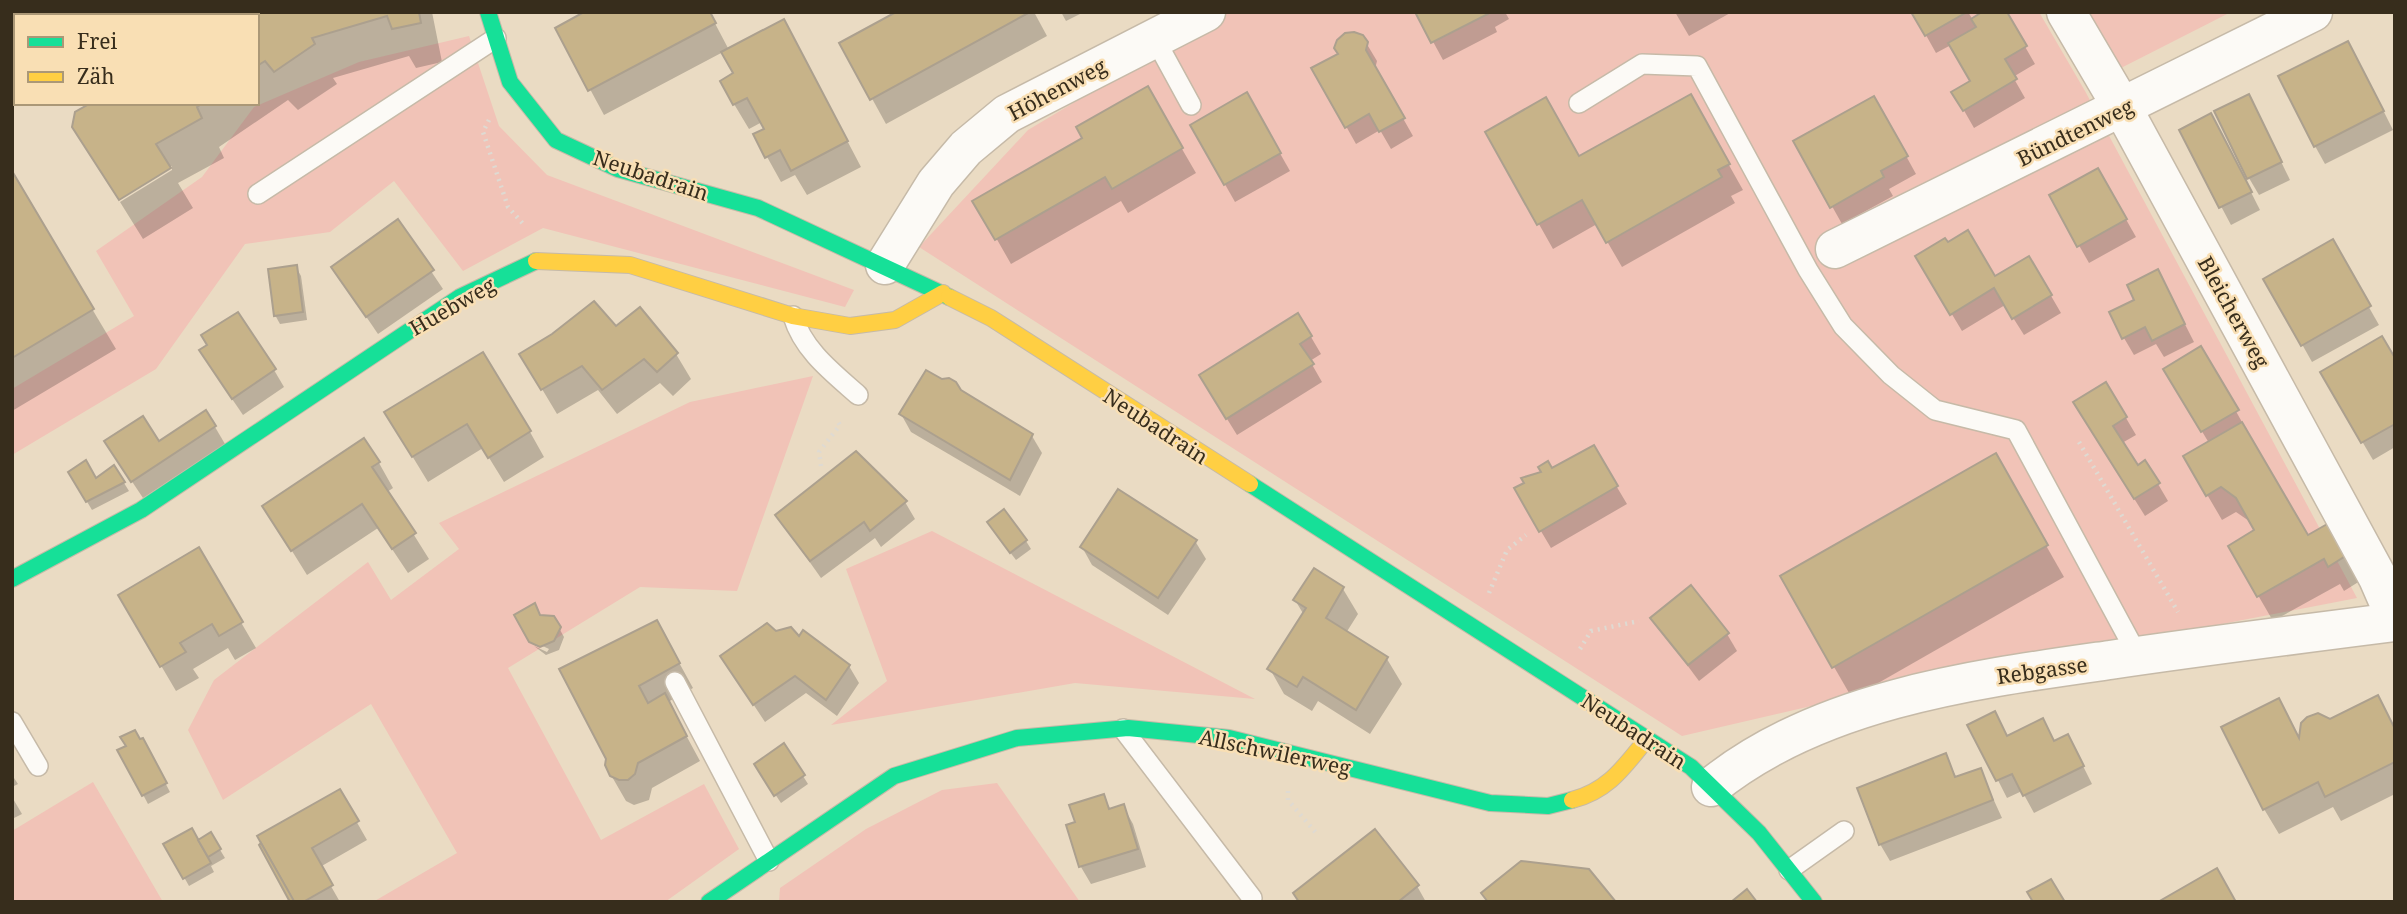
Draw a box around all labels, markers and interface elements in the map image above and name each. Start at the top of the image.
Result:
legend [14,14,259,105]
text: Frei [77,27,118,55]
street label: Höhenweg [1003,51,1112,127]
text: Zäh [77,62,115,90]
street label: Bündtenweg [2012,91,2139,172]
street label: Neubadrain [590,143,712,207]
street label: Bleicherweg [2192,251,2277,373]
street label: Huebweg [404,270,501,342]
street label: Neubadrain [1098,382,1214,470]
street label: Rebgasse [1995,650,2089,690]
street label: Neubadrain [1576,687,1692,775]
street label: Allschwilerweg [1197,722,1354,782]

